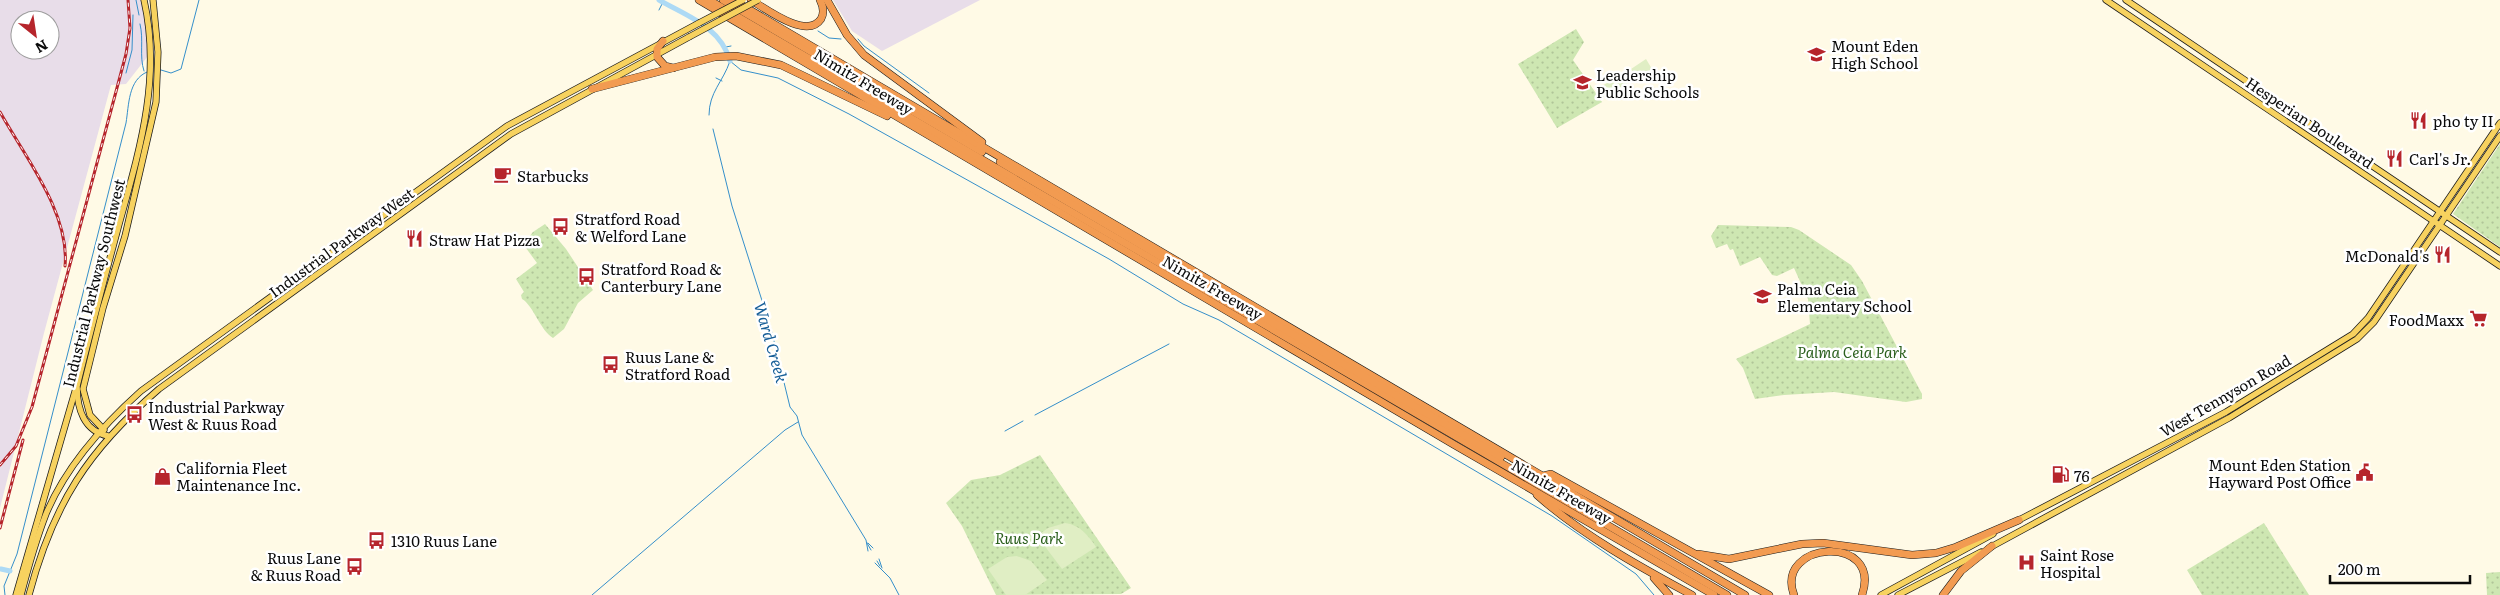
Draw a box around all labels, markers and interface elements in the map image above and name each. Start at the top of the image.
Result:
north arrow [10,10,60,60]
place label: Mount Eden High School [1831,34,1919,74]
text: N [32,36,52,59]
street label: Nimitz Freeway [810,42,918,120]
school or university icon: Mount Eden High School [1807,44,1827,64]
place label: Leadership Public Schools [1596,63,1699,103]
street label: Hesperian Boulevard [2241,71,2379,173]
school or university icon: Leadership Public Schools [1572,73,1592,93]
place label: pho ty II [2433,109,2494,132]
restaurant icon: pho ty II [2409,110,2429,130]
place label: Carl's Jr. [2409,147,2471,170]
restaurant icon: Carl's Jr. [2385,148,2405,168]
place label: Starbucks [517,164,589,187]
cafe icon: Starbucks [493,165,513,185]
street label: Industrial Parkway Southwest [56,176,130,390]
street label: Industrial Parkway West [264,181,418,303]
place label: Stratford Road & Welford Lane [575,207,687,247]
bus stop icon: Stratford Road & Welford Lane [551,217,571,237]
place label: Straw Hat Pizza [429,228,541,251]
restaurant icon: Straw Hat Pizza [405,229,425,249]
place label: McDonald's [2345,244,2429,267]
restaurant icon: McDonald's [2433,245,2453,265]
street label: Nimitz Freeway [1159,249,1268,325]
place label: Stratford Road & Canterbury Lane [601,257,722,297]
bus stop icon: Stratford Road & Canterbury Lane [577,267,597,287]
place label: Palma Ceia Elementary School [1777,277,1912,317]
school or university icon: Palma Ceia Elementary School [1753,287,1773,307]
water label: Ward Creek [749,299,795,385]
place label: FoodMaxx [2389,308,2464,331]
supermarket icon: FoodMaxx [2468,309,2488,329]
park label: Palma Ceia Park [1797,340,1908,363]
place label: Ruus Lane & Stratford Road [625,345,730,385]
street label: West Tennyson Road [2155,348,2295,442]
bus stop icon: Ruus Lane & Stratford Road [601,355,621,375]
place label: Industrial Parkway West & Ruus Road [148,395,285,435]
bus stop icon: Industrial Parkway West & Ruus Road [124,405,144,425]
street label: Nimitz Freeway [1508,453,1617,529]
place label: Mount Eden Station Hayward Post Office [2208,453,2351,493]
place label: California Fleet Maintenance Inc. [176,456,301,496]
public building icon: Mount Eden Station Hayward Post Office [2355,463,2375,483]
place label: 76 [2074,464,2090,487]
fuel station icon: 76 [2050,465,2070,485]
shop icon: California Fleet Maintenance Inc. [152,466,172,486]
park label: Ruus Park [995,526,1064,549]
place label: 1310 Ruus Lane [391,529,497,552]
bus stop icon: 1310 Ruus Lane [367,530,387,550]
place label: Saint Rose Hospital [2040,543,2114,583]
place label: Ruus Lane & Ruus Road [250,546,341,586]
scale bar [2330,552,2470,584]
hospital icon: Saint Rose Hospital [2016,553,2036,573]
bus stop icon: Ruus Lane & Ruus Road [345,556,365,576]
text: 200 m [2338,557,2381,580]

